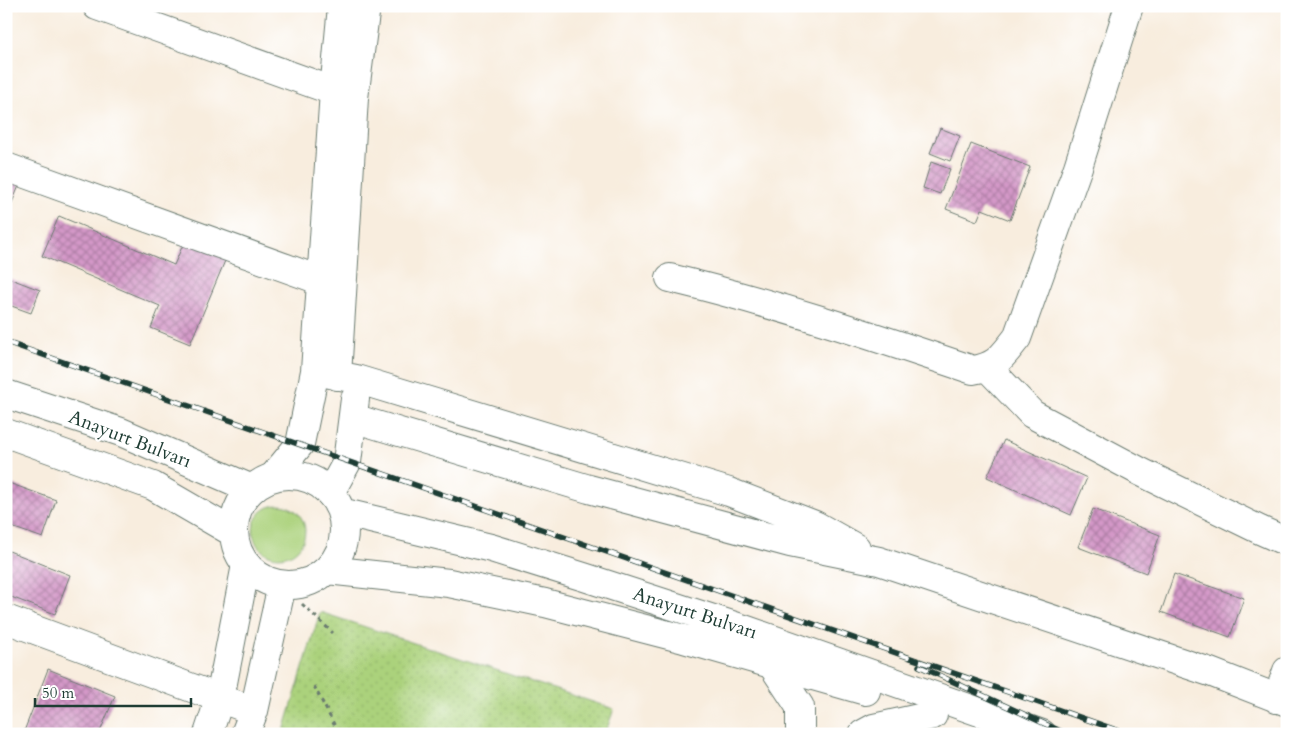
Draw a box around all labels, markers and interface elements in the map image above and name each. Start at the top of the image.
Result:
street label: Anayurt Bulvarı [65,404,195,474]
street label: Anayurt Bulvarı [629,581,761,645]
scale bar [35,675,191,707]
text: 50 m [42,683,74,703]

